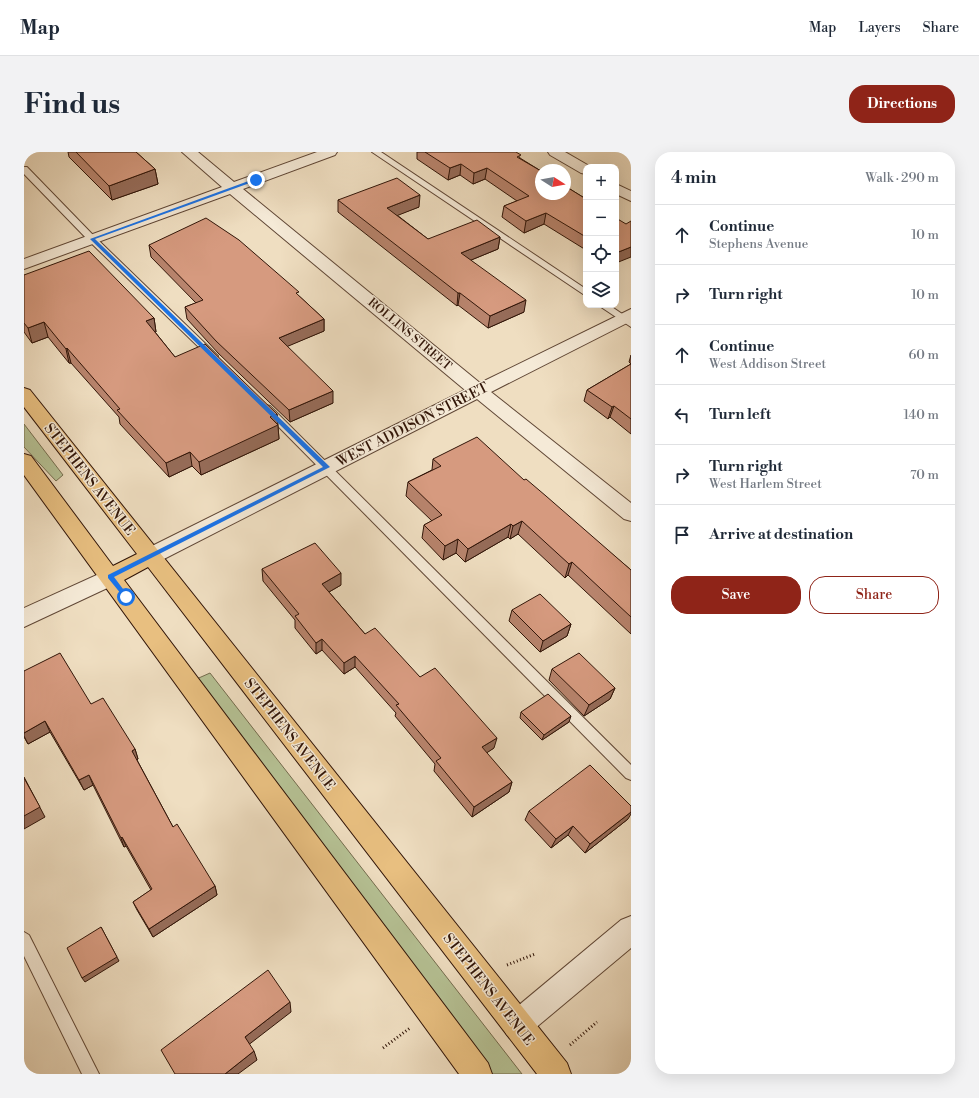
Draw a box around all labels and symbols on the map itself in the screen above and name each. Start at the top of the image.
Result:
north arrow [535,164,571,200]
route end [247,171,265,189]
street label: ROLLINS STREET [365,295,455,374]
street label: WEST ADDISON STREET [333,379,492,472]
street label: STEPHENS AVENUE [40,420,139,539]
route start [117,588,135,606]
street label: STEPHENS AVENUE [240,675,339,794]
street label: STEPHENS AVENUE [439,930,538,1049]

